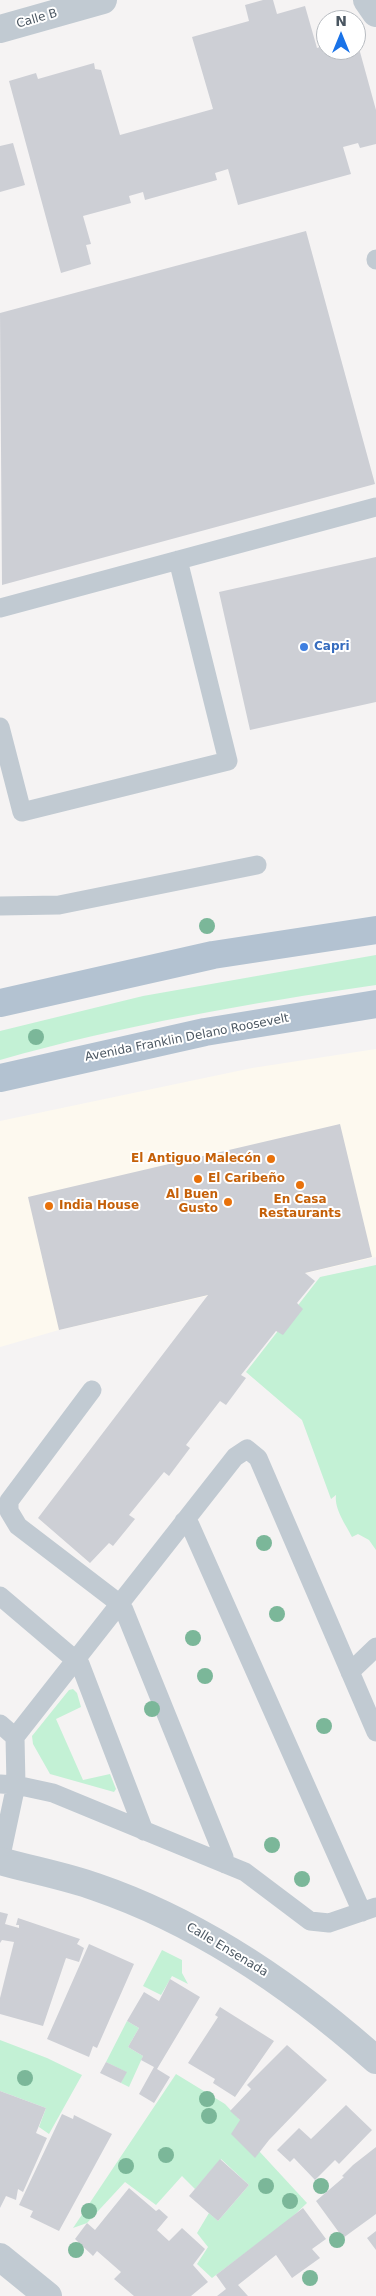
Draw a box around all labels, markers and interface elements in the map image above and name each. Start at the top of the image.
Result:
street label: Calle B [15,6,59,32]
north arrow [316,10,366,60]
text: N [335,13,347,29]
place label: Capri [314,640,350,654]
marker: Capri [298,641,310,653]
street label: Avenida Franklin Delano Roosevelt [84,1011,290,1065]
place label: El Antiguo Malecón [131,1152,261,1166]
marker: El Antiguo Malecón [265,1153,277,1165]
place label: El Caribeño [208,1172,285,1186]
marker: El Caribeño [192,1173,204,1185]
marker: En Casa Restaurants [294,1179,306,1191]
place label: Al Buen Gusto [166,1188,218,1216]
place label: En Casa Restaurants [259,1193,341,1221]
marker: Al Buen Gusto [222,1196,234,1208]
place label: India House [59,1199,139,1213]
marker: India House [43,1200,55,1212]
street label: Calle Ensenada [184,1920,270,1980]

